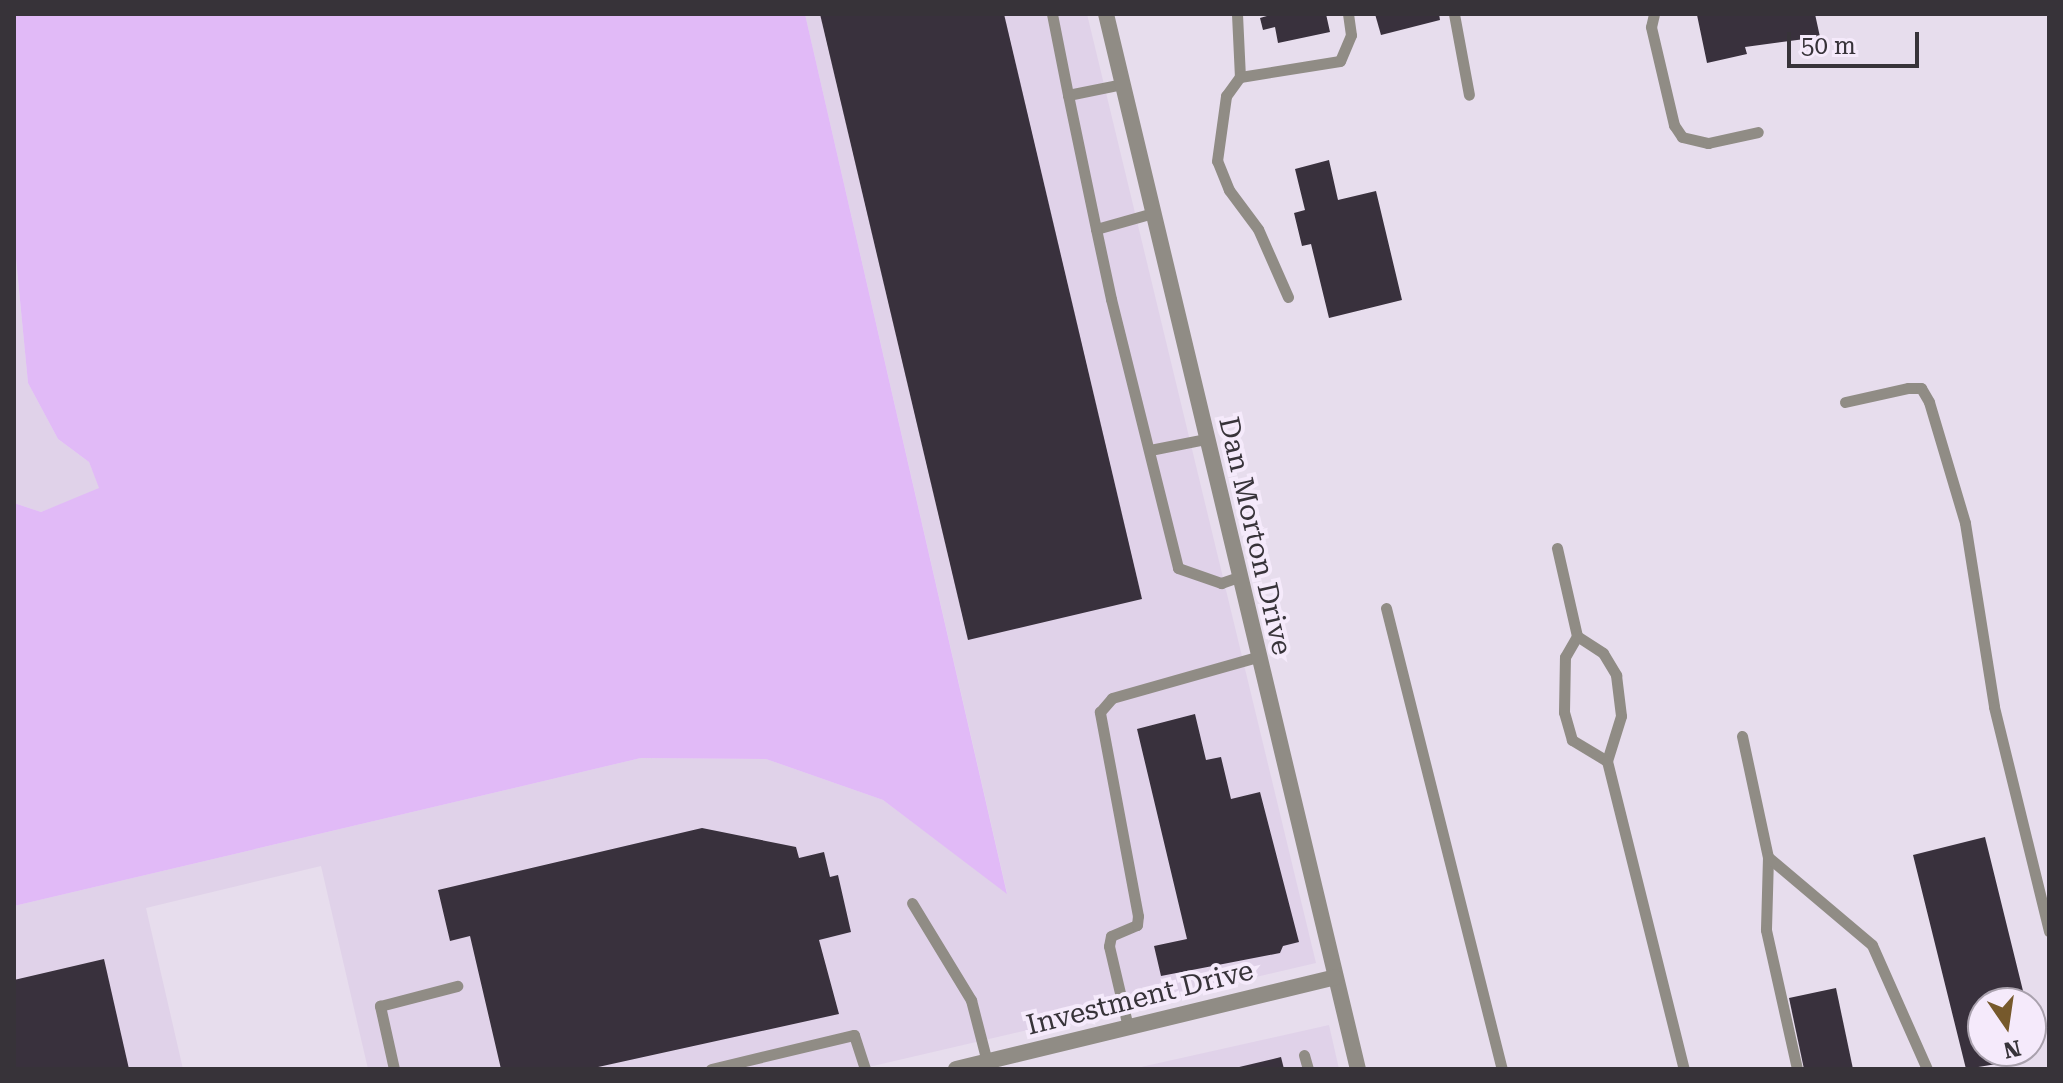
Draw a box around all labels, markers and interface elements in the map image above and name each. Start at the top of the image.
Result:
scale bar [1791,16,1923,66]
text: 50 m [1801,32,1856,60]
street label: Dan Morton Drive [1211,414,1299,658]
street label: Investment Drive [1023,954,1257,1042]
north arrow [1967,987,2047,1067]
text: N [2001,1035,2023,1063]

